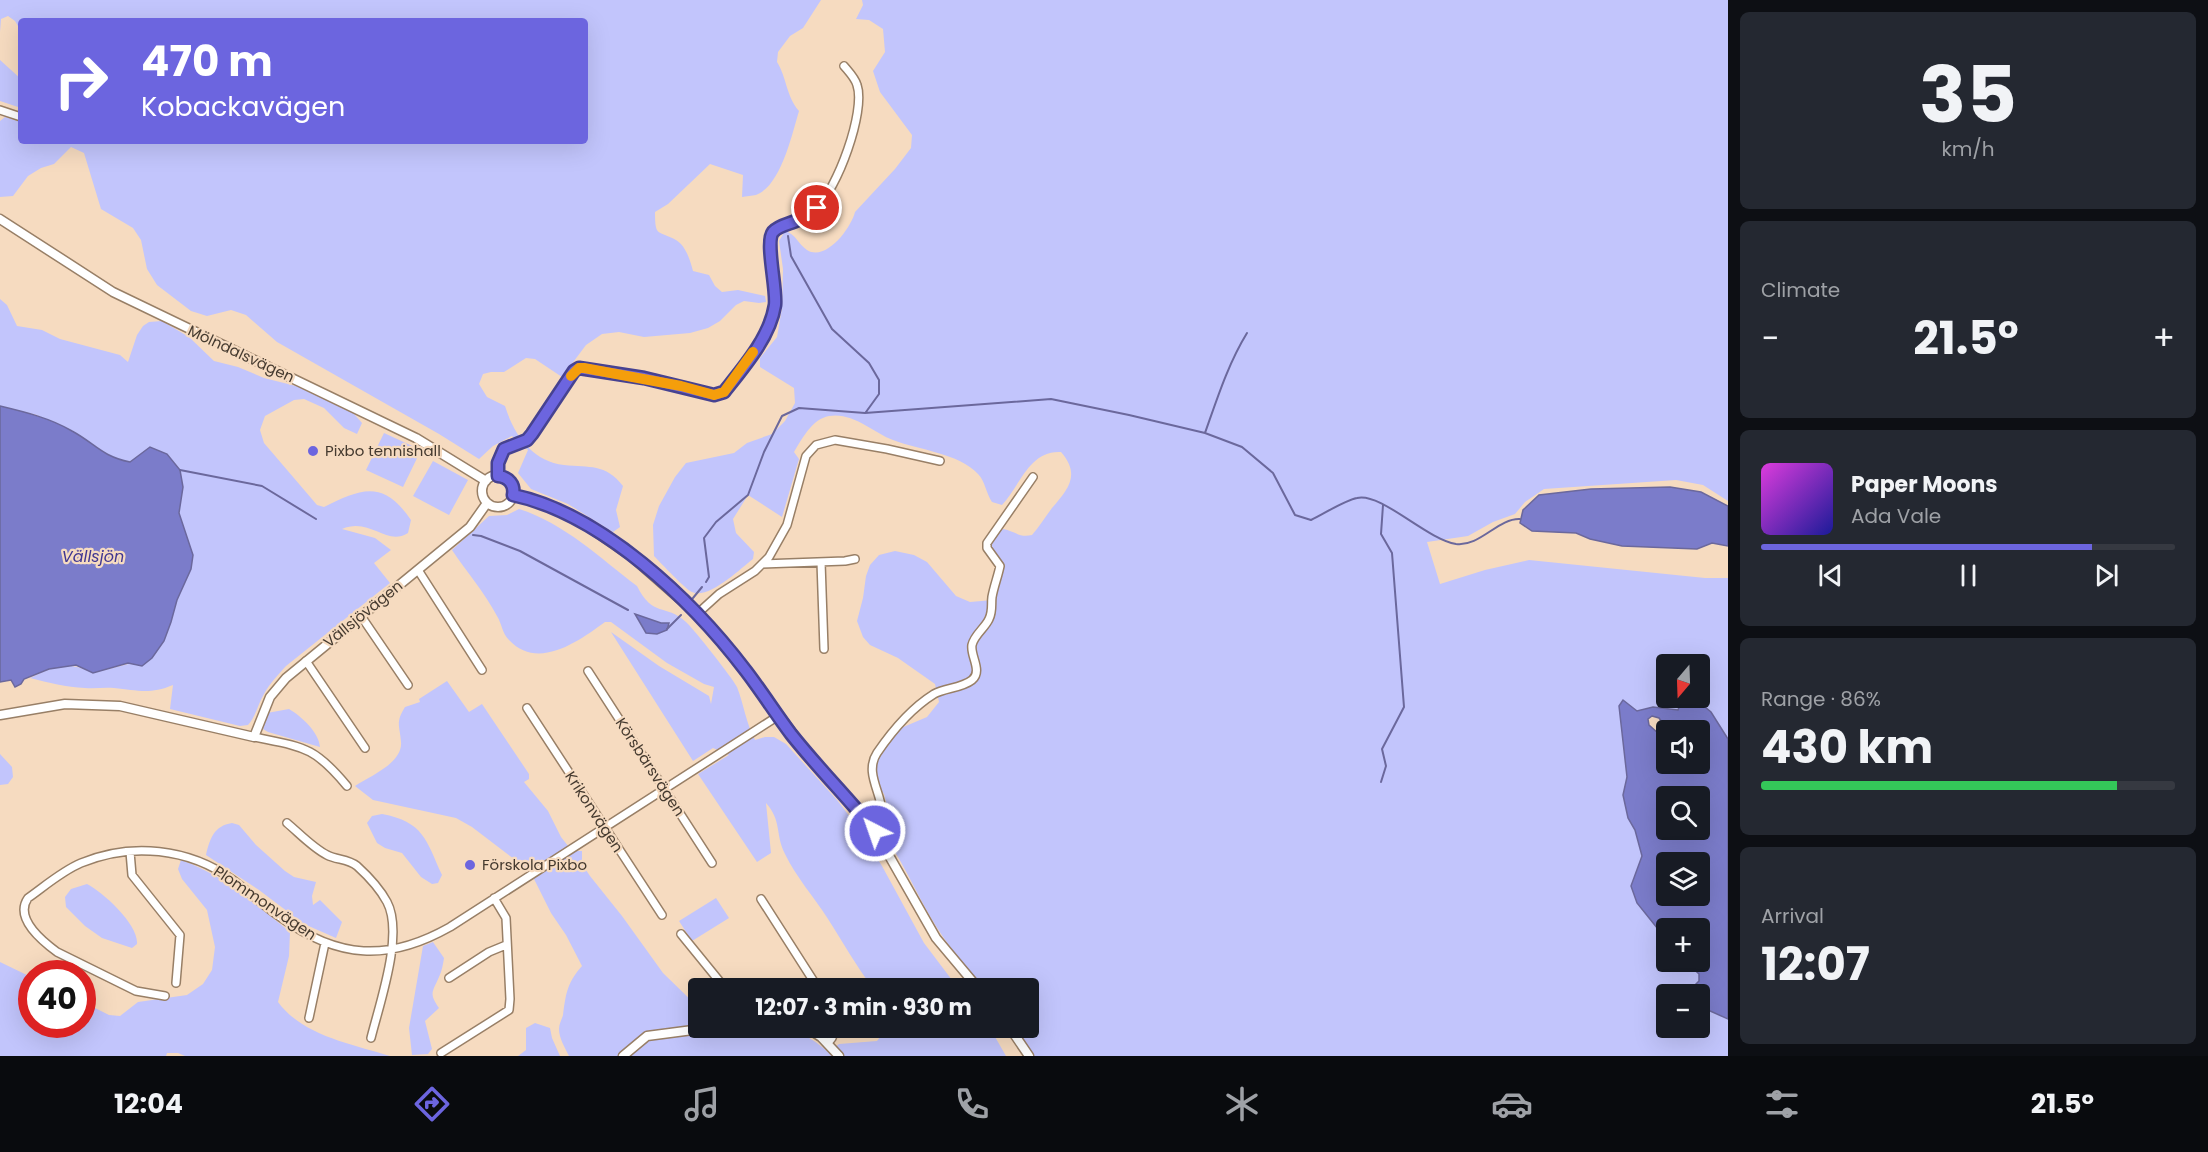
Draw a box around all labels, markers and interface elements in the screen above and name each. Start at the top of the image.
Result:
text: 470 m [141,32,273,91]
text: 35 [1919,40,2017,149]
icon: right [42,42,120,120]
text: Kobackavägen [141,88,345,125]
text: km/h [1941,135,1995,163]
pin [791,182,842,233]
icon: arrive [800,191,833,224]
text: Climate [1761,276,1840,304]
text: 21.5° [1913,307,2019,370]
text: − [1761,315,1779,362]
text: + [2152,315,2175,362]
street label: Mölndalsvägen [185,320,298,387]
place label: Pixbo tennishall [325,440,441,461]
marker: Pixbo tennishall [306,444,320,458]
text: Paper Moons [1851,469,1998,500]
text: Ada Vale [1851,502,1941,530]
water label: Vällsjön [62,545,124,568]
icon: previous [1814,559,1847,592]
icon: pause [1952,559,1985,592]
icon: next [2090,559,2123,592]
street label: Vällsjövägen [319,575,407,652]
north arrow [1656,654,1710,708]
map controls [1656,654,1710,1038]
text: Range · 86% [1761,685,1881,713]
street label: Körsbärsvägen [611,713,690,820]
text: 430 km [1761,716,1933,779]
button: sound [1656,720,1710,774]
street label: Krikonvägen [560,767,628,856]
button: search [1656,786,1710,840]
position arrow [843,799,907,863]
button: layers [1656,852,1710,906]
place label: Förskola Pixbo [482,854,587,875]
marker: Förskola Pixbo [463,858,477,872]
street label: Plommonvägen [210,860,321,945]
text: Arrival [1761,902,1824,930]
button: + [1656,918,1710,972]
text: 12:07 [1761,933,1870,996]
speed limit sign: 40 [18,960,96,1038]
button: − [1656,984,1710,1038]
text: 12:07 · 3 min · 930 m [755,992,972,1023]
icon: directions [411,1083,453,1125]
icon: music [681,1083,723,1125]
icon: phone [951,1083,993,1125]
icon: climate [1221,1083,1263,1125]
icon: car [1491,1083,1533,1125]
icon: filters [1761,1083,1803,1125]
text: 12:04 [114,1085,183,1122]
text: 21.5° [2031,1085,2094,1122]

